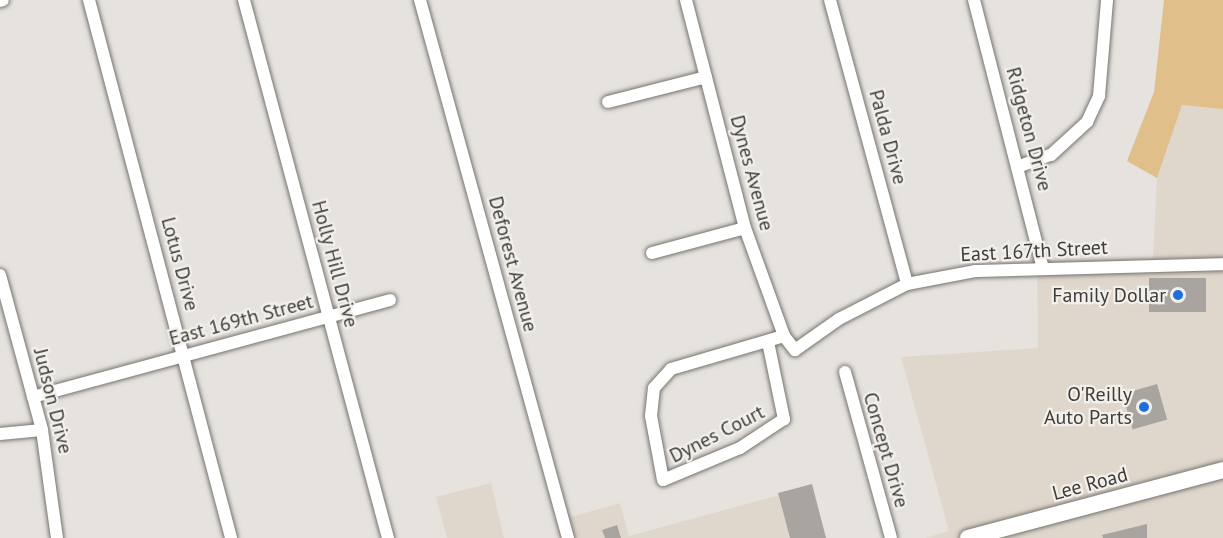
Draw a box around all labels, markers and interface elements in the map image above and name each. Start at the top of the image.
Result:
street label: Ridgeton Drive [1001,64,1057,194]
street label: Palda Drive [864,87,912,187]
street label: Dynes Avenue [725,112,779,234]
street label: Deforest Avenue [483,193,543,335]
street label: Holly Hill Drive [306,198,364,330]
street label: Lotus Drive [156,215,204,313]
street label: East 167th Street [960,235,1108,267]
place label: Family Dollar [1051,283,1166,307]
marker: Family Dollar [1171,288,1185,302]
street label: East 169th Street [166,289,316,351]
street label: Judson Drive [28,346,78,456]
place label: O'Reilly Auto Parts [1044,383,1132,430]
street label: Concept Drive [858,390,914,510]
street label: Dynes Court [666,400,768,468]
marker: O'Reilly Auto Parts [1137,400,1151,414]
street label: Lee Road [1050,462,1130,506]

